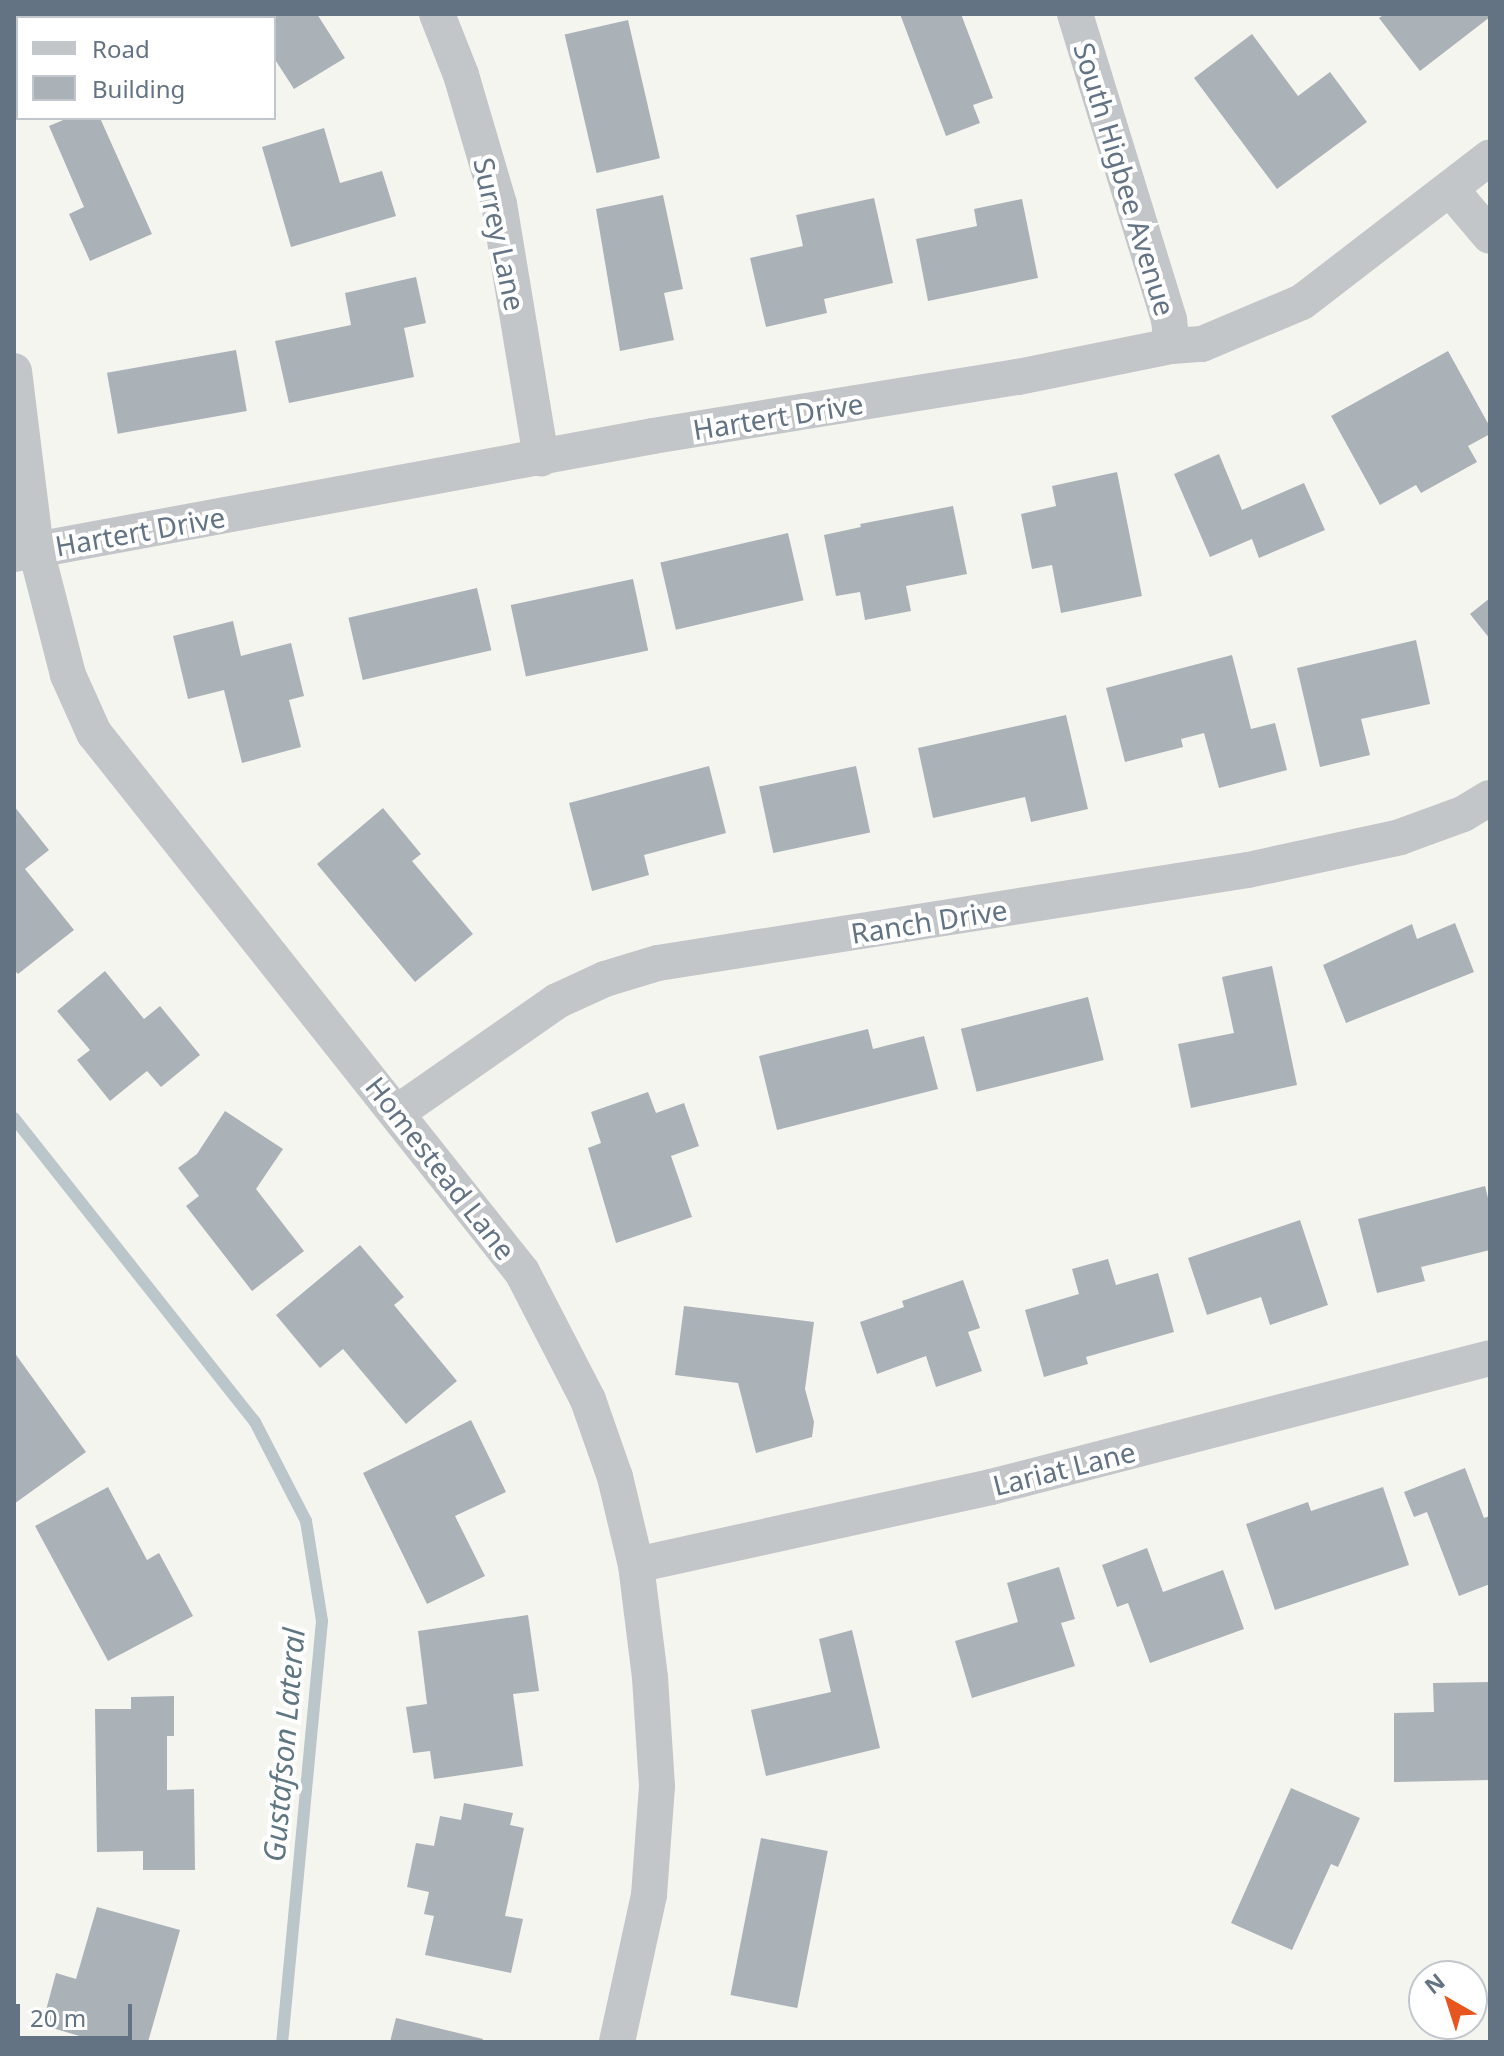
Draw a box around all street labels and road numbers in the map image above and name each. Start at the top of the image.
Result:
street label: South Higbee Avenue [1067,38,1183,320]
street label: Surrey Lane [467,154,533,314]
street label: Hartert Drive [690,386,866,446]
street label: Hartert Drive [52,500,228,562]
street label: Ranch Drive [848,892,1010,950]
street label: Homestead Lane [359,1070,523,1266]
street label: Lariat Lane [989,1434,1139,1502]

